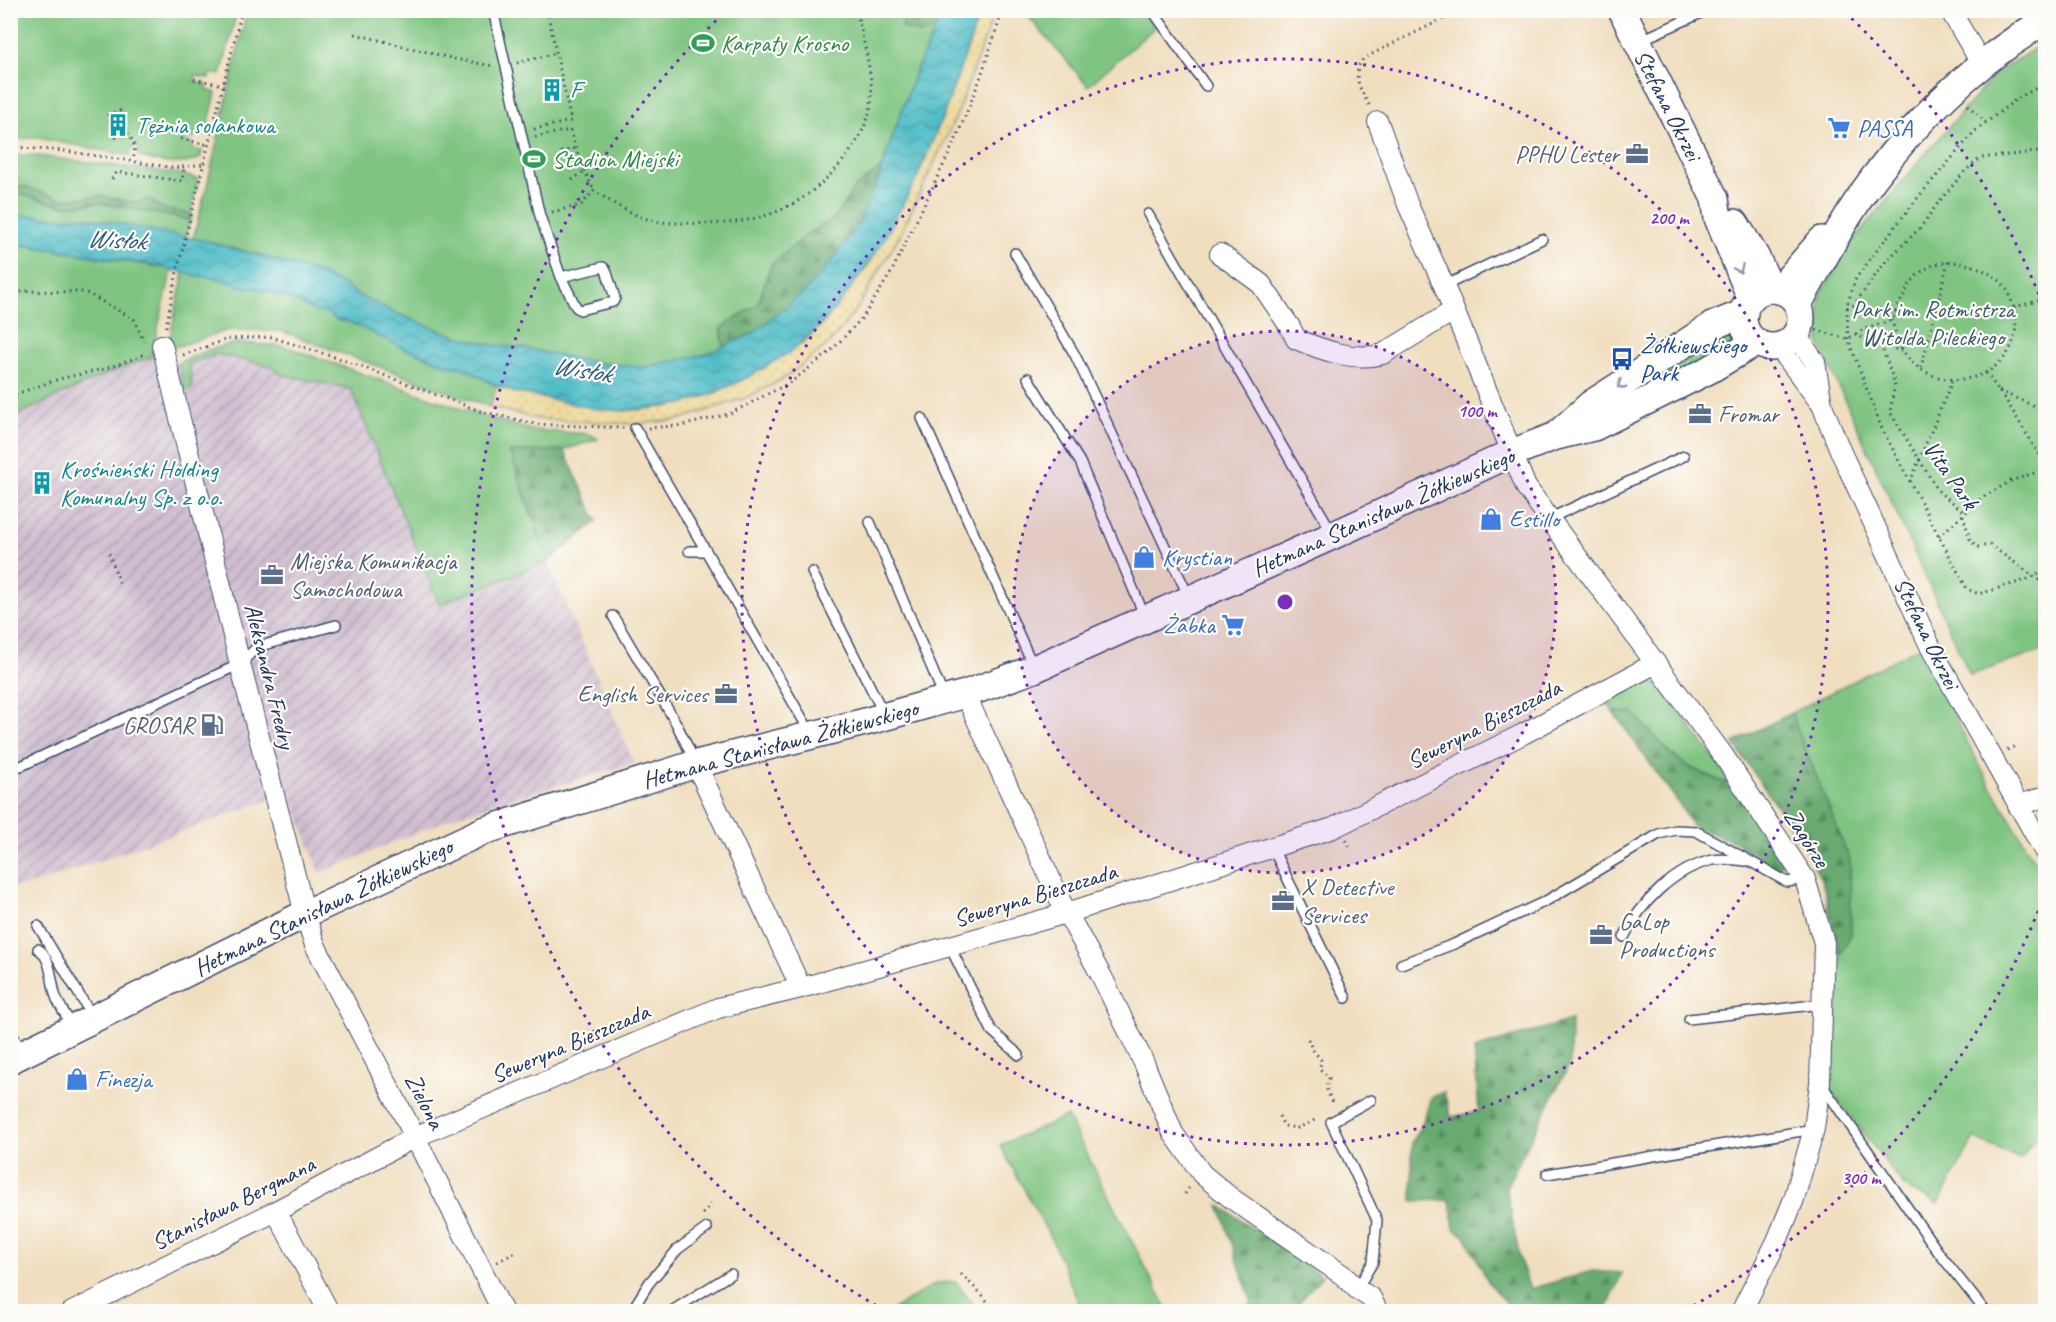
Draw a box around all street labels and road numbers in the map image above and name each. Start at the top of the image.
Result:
street label: Stefana Okrzei [1627,45,1710,168]
street label: Vita Park [1917,435,1987,517]
street label: Hetmana Stanisława Żółkiewskiego [1247,440,1521,583]
street label: Stefana Okrzei [1887,572,1968,696]
street label: Aleksandra Fredry [238,600,303,753]
street label: Seweryna Bieszczada [1402,672,1567,776]
street label: Hetmana Stanisława Żółkiewskiego [639,692,923,795]
street label: Zagórze [1777,803,1838,875]
street label: Hetmana Stanisława Żółkiewskiego [189,830,459,983]
street label: Seweryna Bieszczada [950,856,1122,934]
street label: Seweryna Bieszczada [486,996,655,1090]
street label: Zielona [398,1068,452,1135]
street label: Stanisława Bergmana [146,1148,321,1257]

